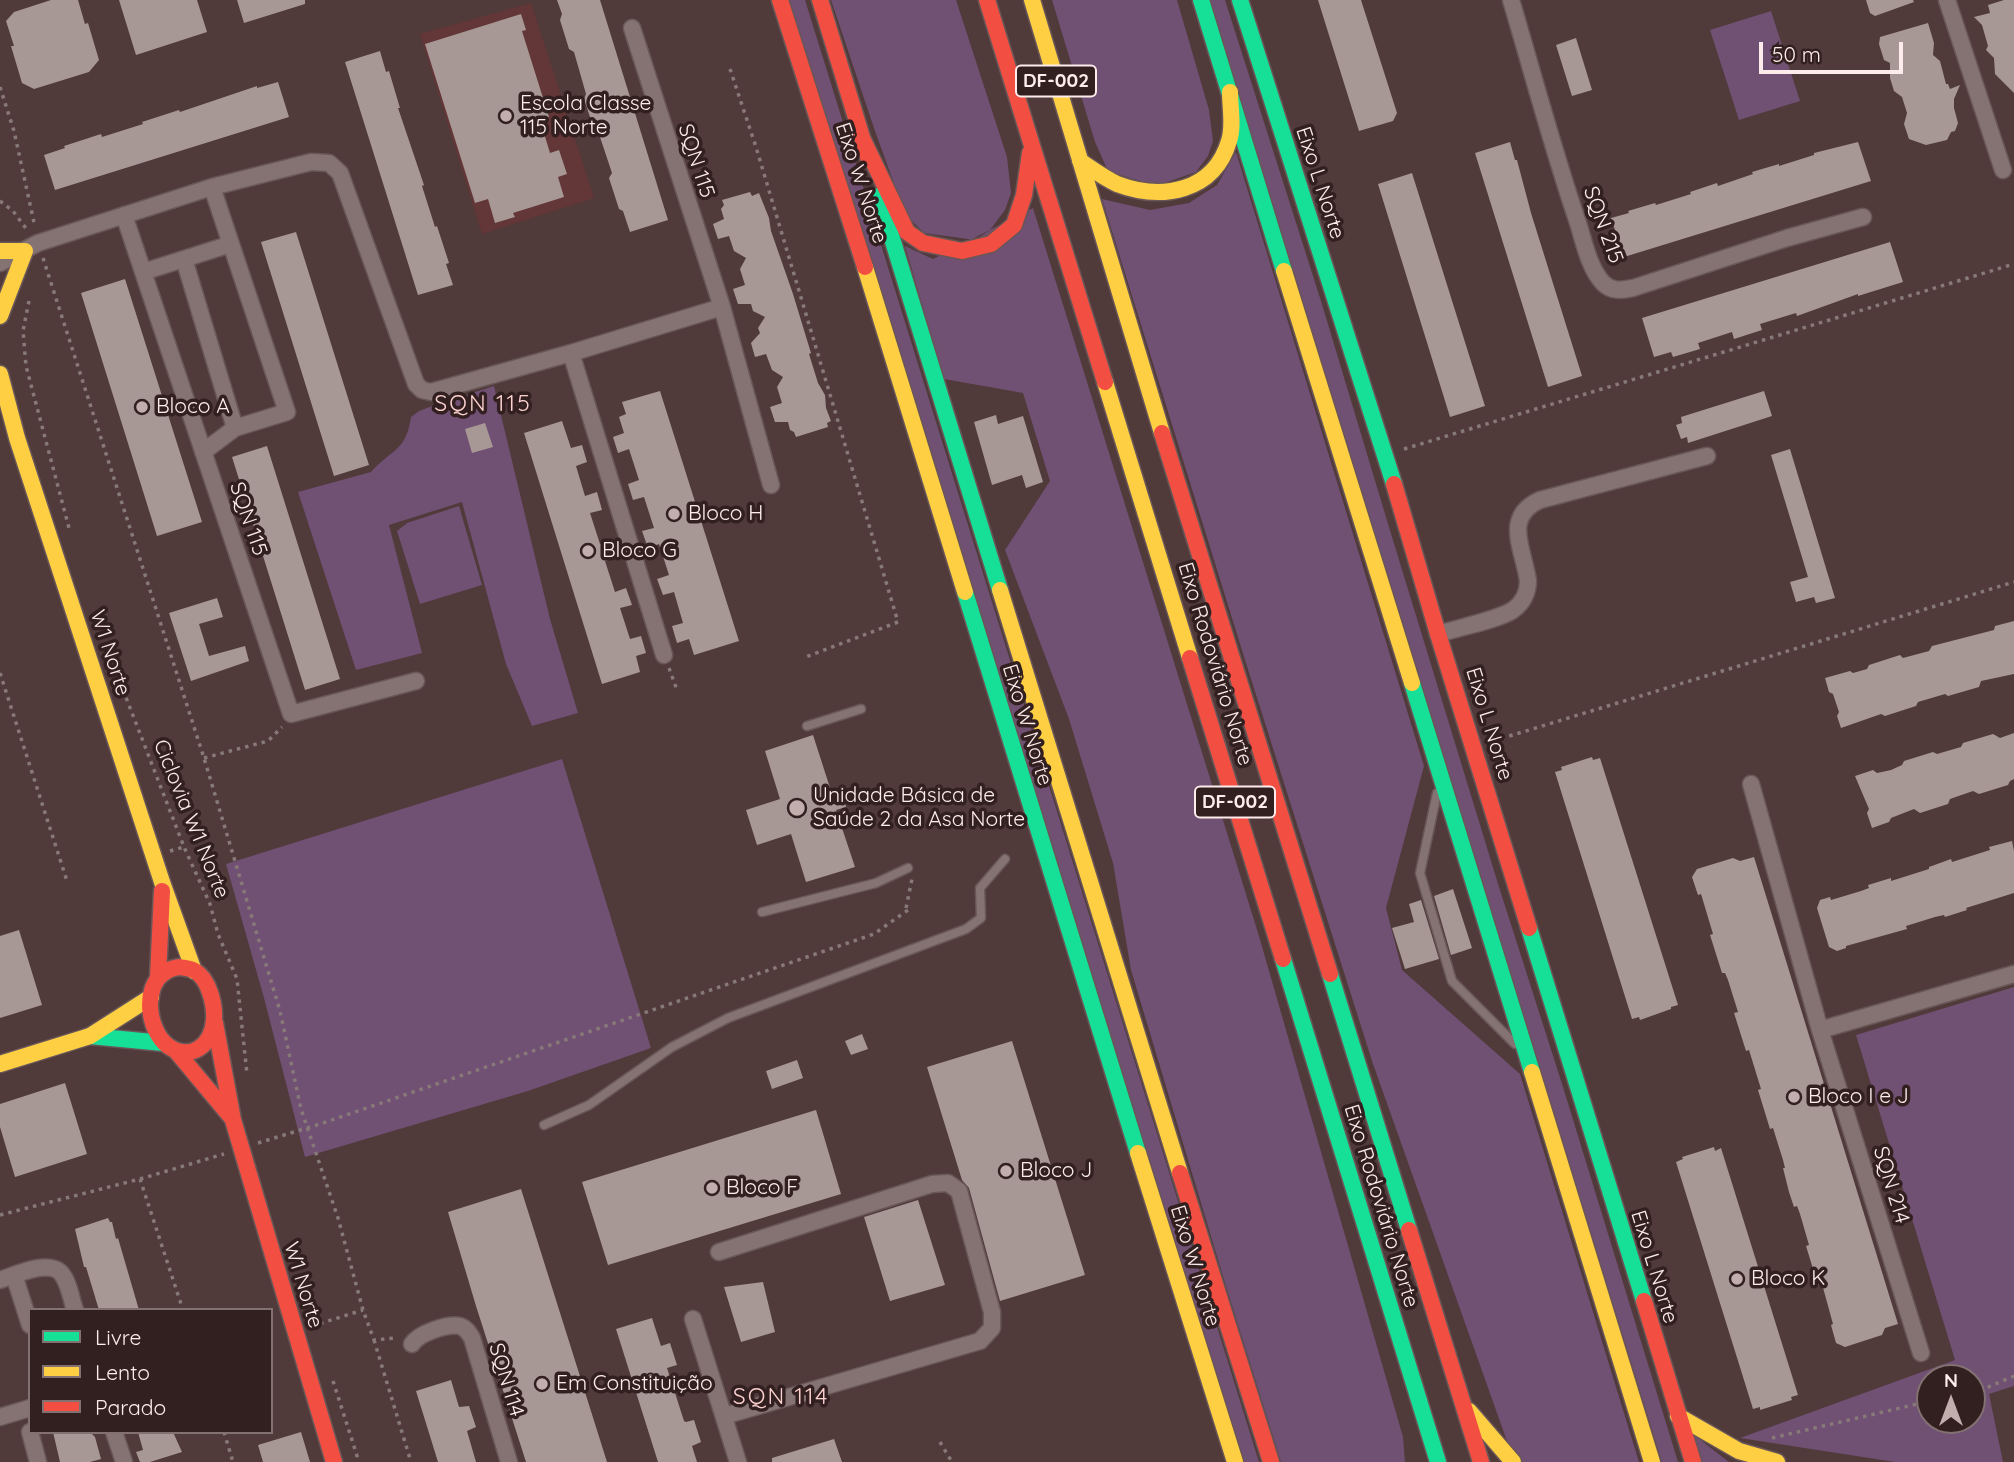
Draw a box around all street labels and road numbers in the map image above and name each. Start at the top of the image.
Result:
road number: DF-002 [1016,66,1096,96]
street label: Eixo W Norte [830,119,892,247]
street label: SQN 115 [672,121,720,201]
street label: Eixo L Norte [1290,124,1350,242]
street label: SQN 215 [1577,183,1629,267]
street label: SQN 115 [224,479,272,559]
street label: Eixo Rodoviário Norte [1172,559,1258,769]
street label: W1 Norte [84,607,136,699]
street label: Eixo W Norte [997,661,1057,789]
street label: Eixo L Norte [1460,665,1518,783]
street label: Ciclovia W1 Norte [148,736,234,902]
road number: DF-002 [1195,786,1275,818]
street label: Eixo Rodoviário Norte [1338,1101,1424,1311]
street label: SQN 214 [1867,1143,1915,1227]
street label: Eixo W Norte [1165,1202,1225,1330]
street label: Eixo L Norte [1625,1208,1683,1326]
street label: W1 Norte [278,1239,328,1331]
street label: SQN 114 [483,1340,529,1420]

